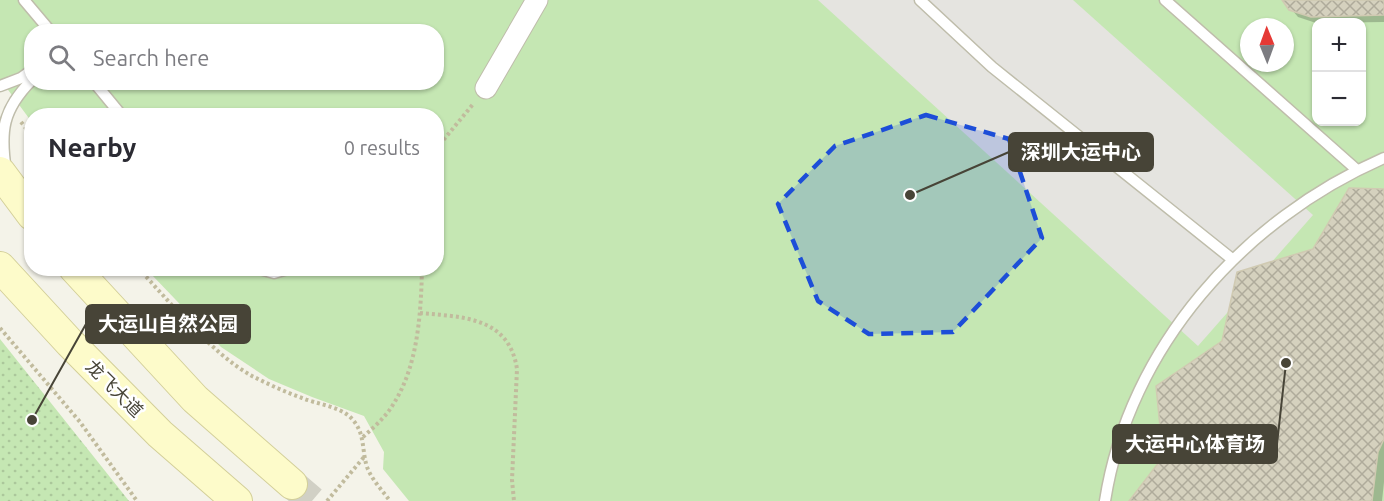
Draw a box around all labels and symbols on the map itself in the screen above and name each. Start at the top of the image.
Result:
north arrow [1240,18,1294,72]
callout: 深圳大运中心 [1009,133,1153,171]
text: 深圳大运中心 [1021,140,1141,163]
callout: 大运山自然公园 [86,305,250,343]
text: 大运山自然公园 [98,312,238,335]
street label: 龙飞大道 [82,355,148,421]
callout: 大运中心体育场 [1113,425,1277,463]
text: 大运中心体育场 [1125,432,1265,455]

